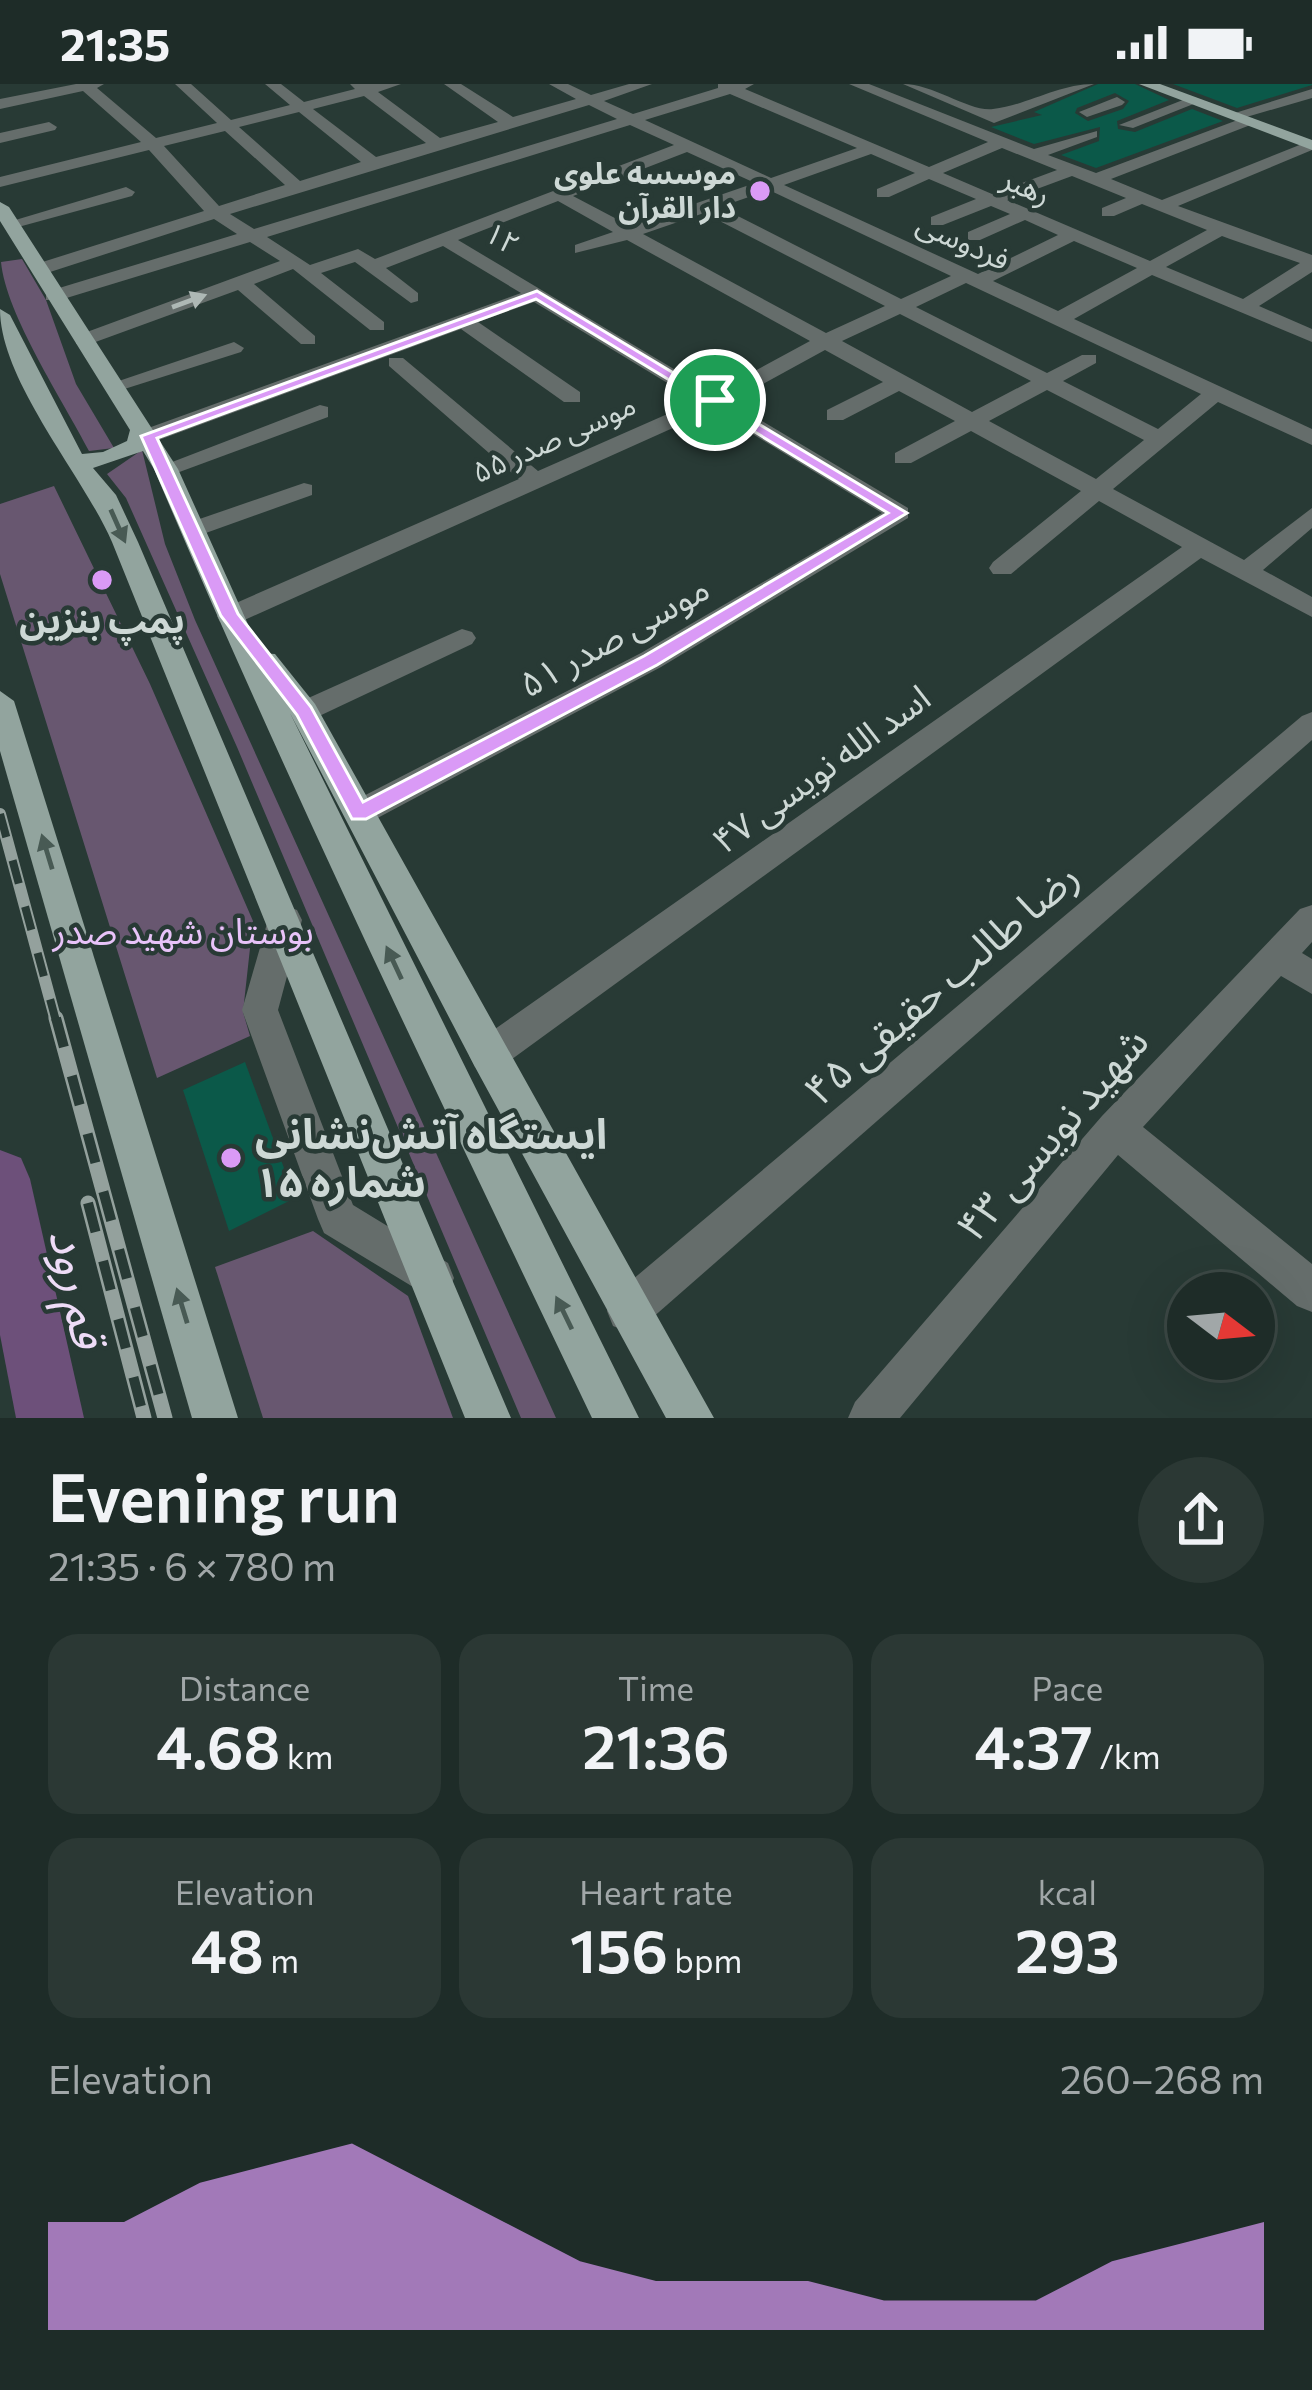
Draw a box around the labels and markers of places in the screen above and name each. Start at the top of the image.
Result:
place label: موسسه علوی دار القرآن [554,153,736,225]
marker: موسسه علوی دار القرآن [747,178,773,204]
pin [664,349,766,451]
marker: پمپ بنزین [89,567,115,593]
place label: پمپ بنزین [19,596,185,646]
place label: ایستگاه آتش‌نشانی شماره ۱۵ [255,1106,607,1207]
marker: ایستگاه آتش‌نشانی شماره ۱۵ [218,1145,244,1171]

